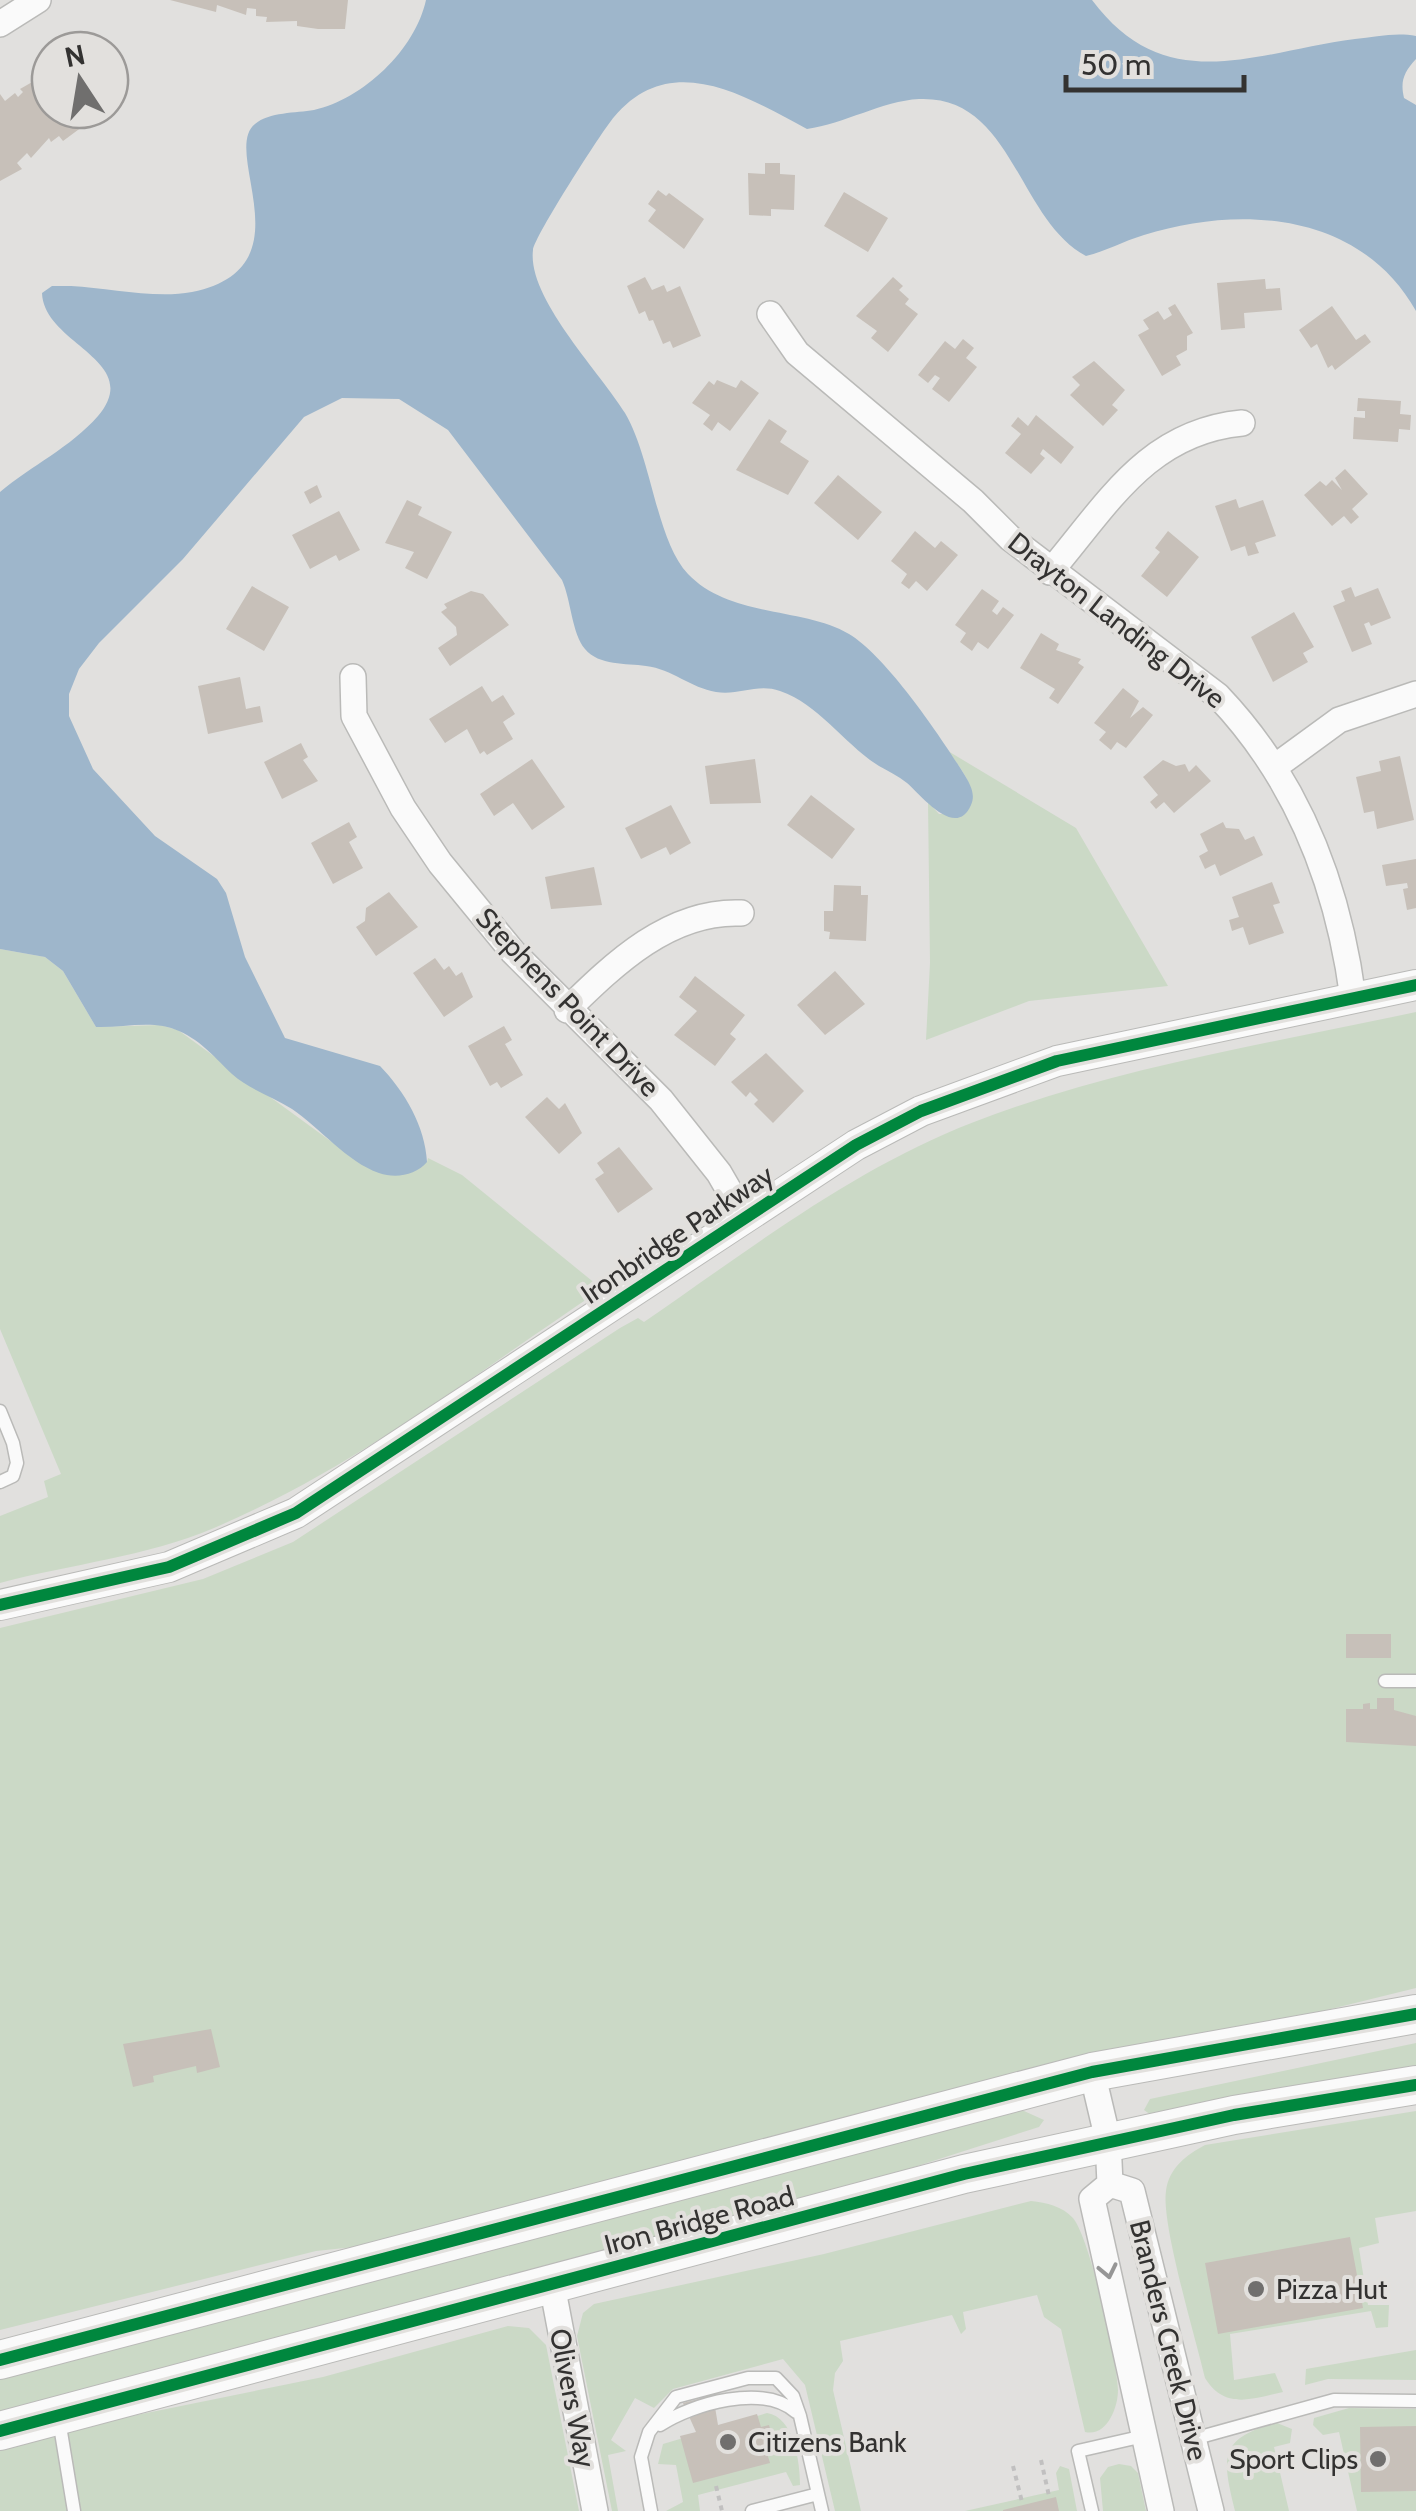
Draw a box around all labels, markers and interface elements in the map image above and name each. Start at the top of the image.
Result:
north arrow [30,30,130,130]
scale bar [1066,30,1244,92]
text: N [62,37,88,74]
text: 50 m [1081,46,1151,83]
street label: Drayton Landing Drive [1002,525,1232,715]
street label: Stephens Point Drive [469,901,667,1103]
street label: Ironbridge Parkway [574,1157,780,1311]
street label: Iron Bridge Road [600,2178,798,2262]
street label: Branders Creek Drive [1123,2216,1215,2464]
one-way arrow [1096,2262,1117,2279]
place label: Pizza Hut [1276,2272,1387,2306]
marker: Pizza Hut [1245,2278,1267,2300]
street label: Olivers Way [543,2326,603,2470]
place label: Citizens Bank [748,2425,907,2459]
marker: Citizens Bank [717,2431,739,2453]
place label: Sport Clips [1229,2442,1358,2476]
marker: Sport Clips [1367,2448,1389,2470]

